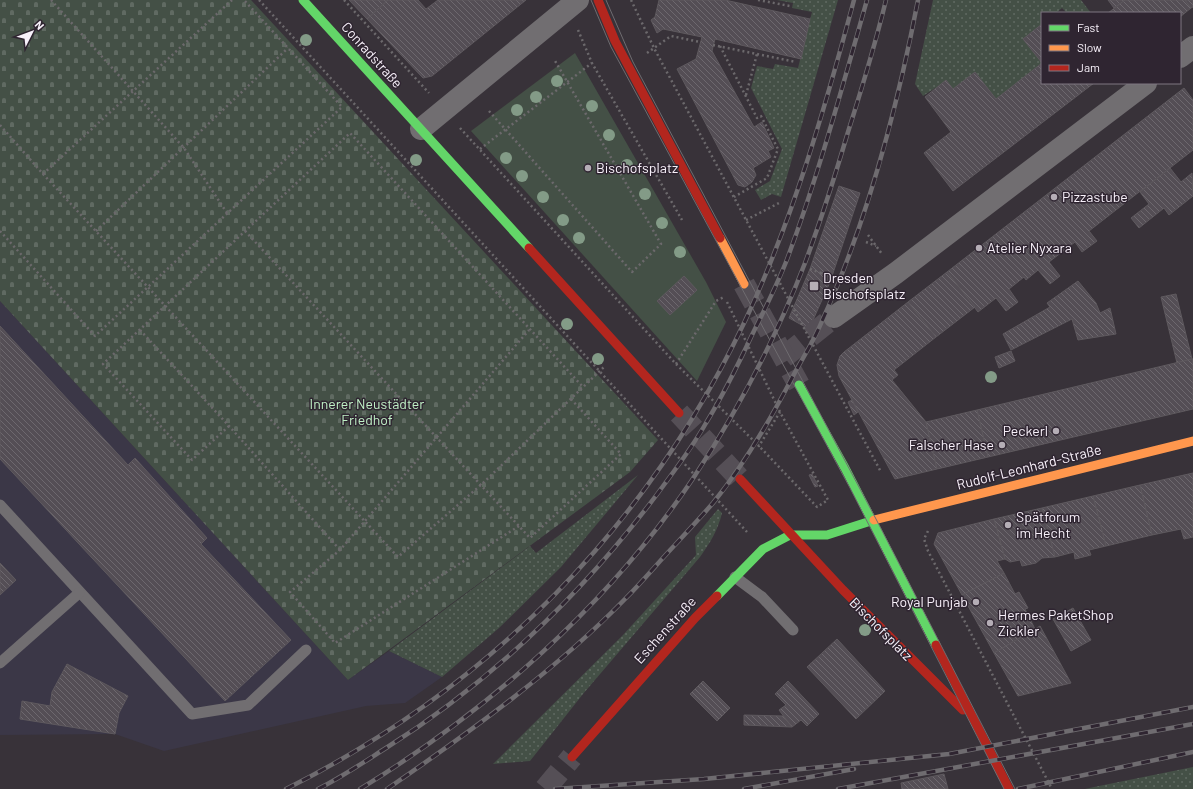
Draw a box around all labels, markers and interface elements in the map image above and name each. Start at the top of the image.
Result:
north arrow [12,12,52,52]
legend [1041,12,1181,84]
text: N [33,18,47,32]
street label: Conradstraße [338,18,406,91]
text: Fast [1077,20,1100,34]
text: Slow [1077,40,1102,54]
text: Jam [1077,60,1100,74]
place label: Bischofsplatz [596,159,678,176]
marker: Bischofsplatz [583,163,593,173]
place label: Pizzastube [1062,188,1128,205]
marker: Pizzastube [1049,192,1059,202]
place label: Atelier Nyxara [987,239,1072,256]
marker: Atelier Nyxara [974,243,984,253]
place label: Dresden Bischofsplatz [823,269,905,302]
marker: Dresden Bischofsplatz [808,280,820,292]
park label: Innerer Neustädter Friedhof [310,395,424,428]
place label: Peckerl [1003,422,1048,439]
marker: Peckerl [1051,426,1061,436]
place label: Falscher Hase [909,436,994,453]
street label: Rudolf-Leonhard-Straße [955,440,1103,493]
marker: Falscher Hase [997,440,1007,450]
place label: Spätforum im Hecht [1016,508,1080,541]
marker: Spätforum im Hecht [1003,520,1013,530]
street label: Eschenstraße [630,593,699,667]
place label: Royal Punjab [891,593,968,610]
street label: Bischofsplatz [846,594,916,664]
marker: Royal Punjab [971,597,981,607]
place label: Hermes PaketShop Zickler [998,606,1114,639]
marker: Hermes PaketShop Zickler [985,618,995,628]

